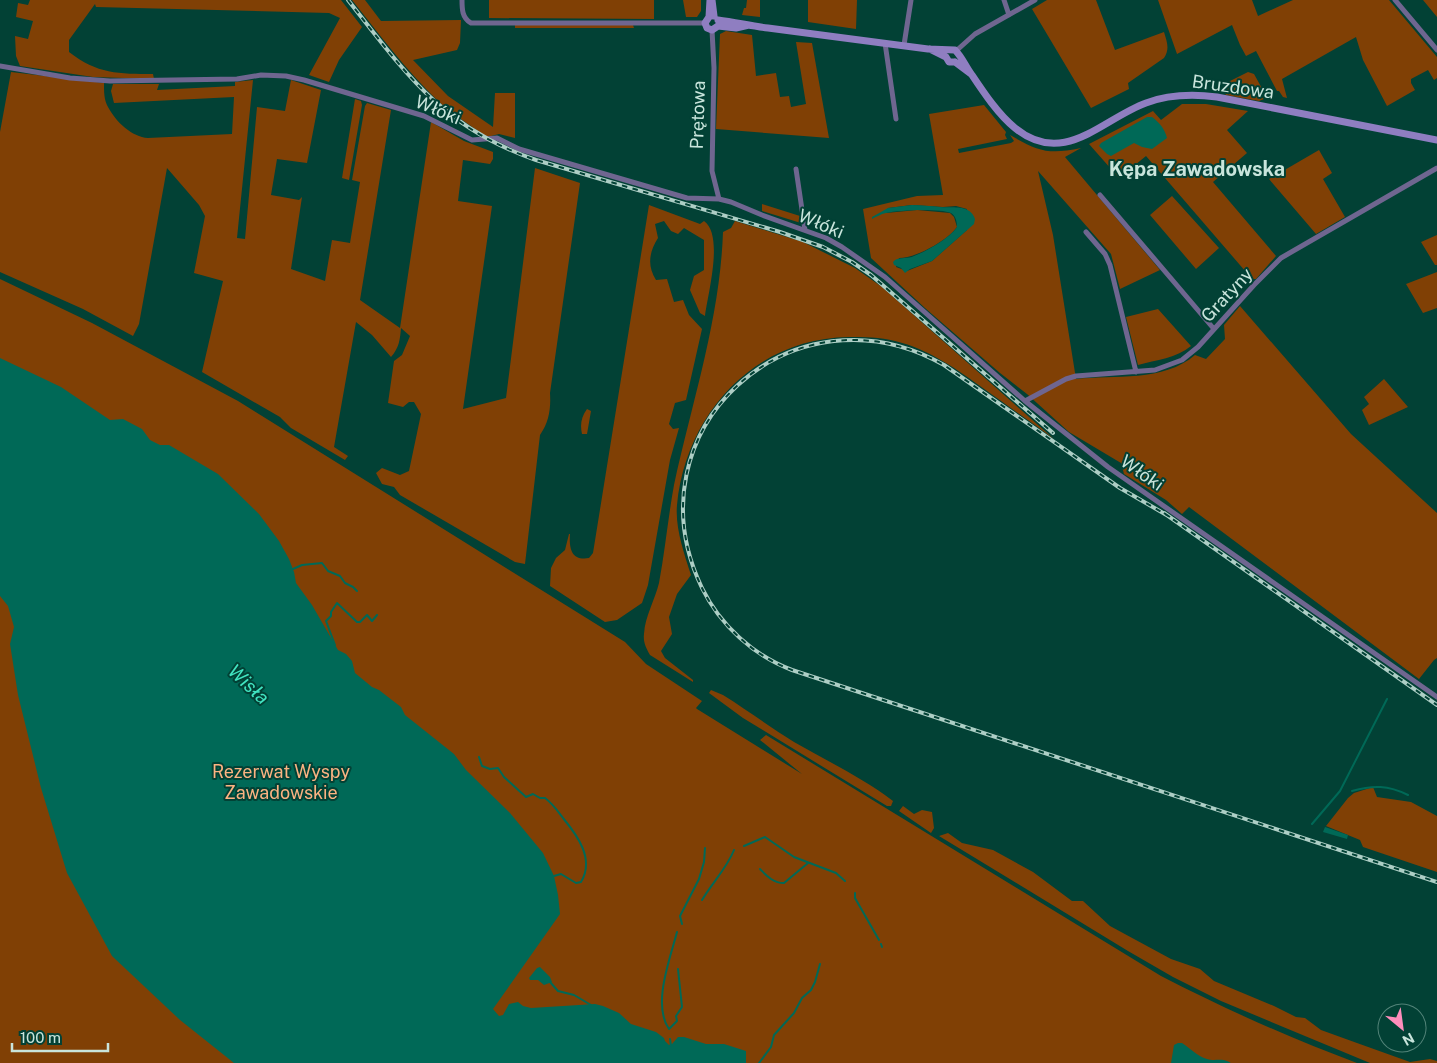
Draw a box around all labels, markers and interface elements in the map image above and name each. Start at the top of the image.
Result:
street label: Bruzdowa [1191,70,1275,103]
street label: Prętowa [686,80,709,150]
street label: Włóki [412,91,464,129]
district label: Kępa Zawadowska [1109,157,1285,181]
street label: Włóki [795,205,847,243]
street label: Gratyny [1197,263,1257,326]
street label: Włóki [1117,450,1168,495]
water label: Wisła [224,660,274,708]
park label: Rezerwat Wyspy Zawadowskie [212,761,350,803]
north arrow [1377,1003,1427,1053]
scale bar [12,1020,109,1052]
text: 100 m [20,1029,61,1046]
text: N [1400,1030,1417,1049]

